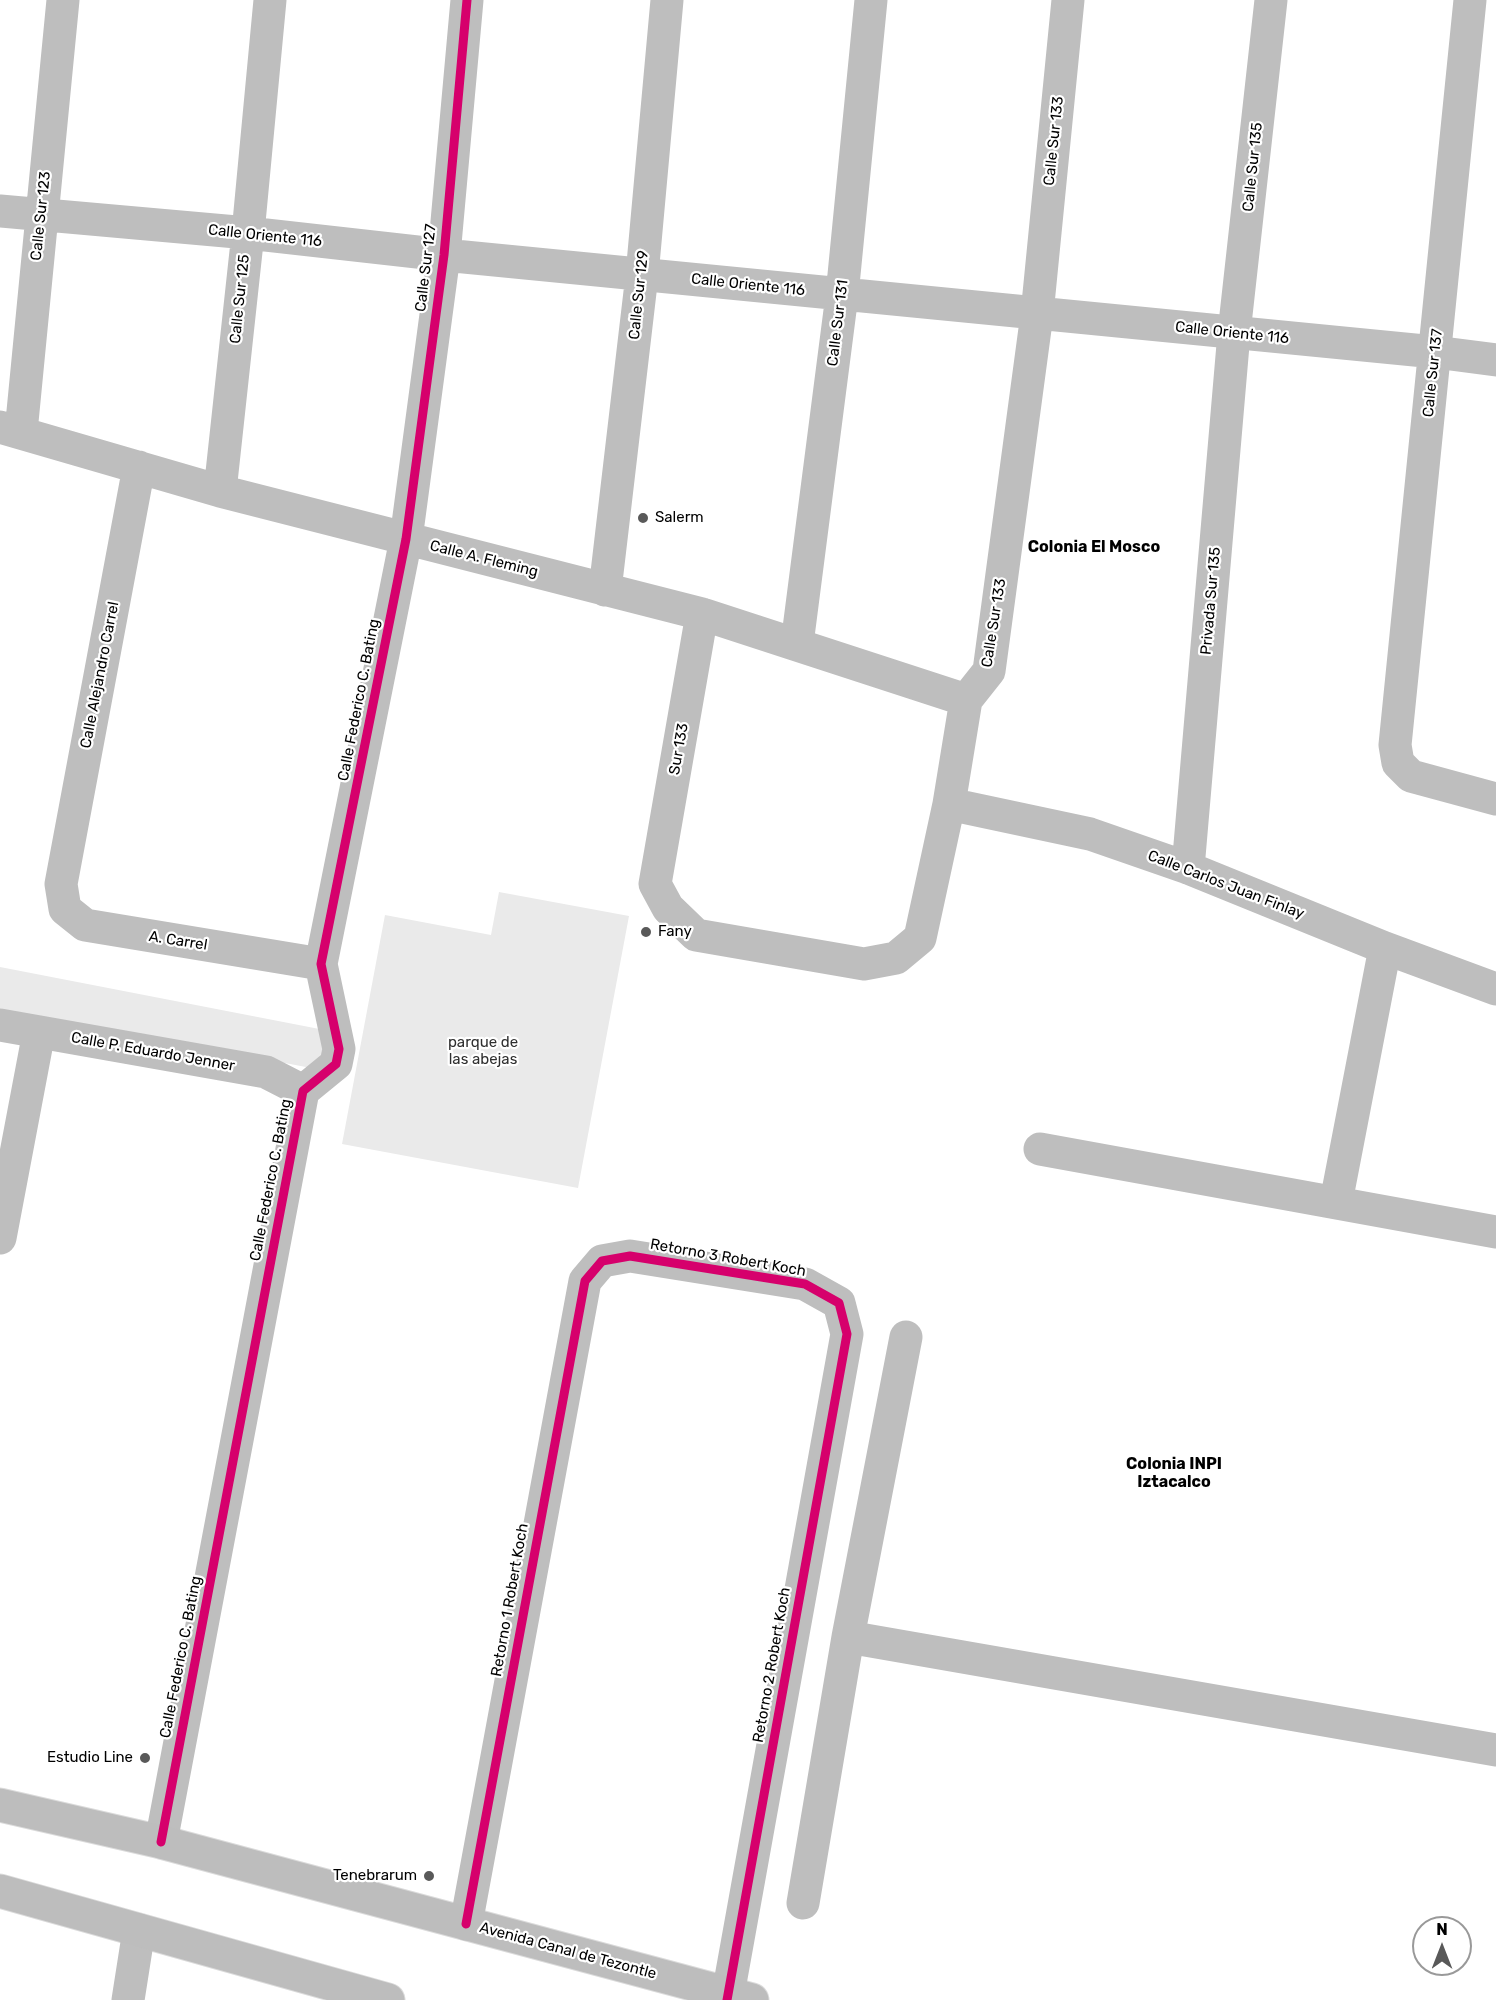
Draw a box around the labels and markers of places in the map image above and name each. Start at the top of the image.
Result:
place label: Salerm [655,509,704,527]
marker: Salerm [636,511,650,525]
place label: Fany [658,923,692,941]
marker: Fany [639,925,653,939]
place label: Estudio Line [47,1749,133,1767]
marker: Estudio Line [138,1751,152,1765]
place label: Tenebrarum [333,1867,417,1885]
marker: Tenebrarum [422,1869,436,1883]

